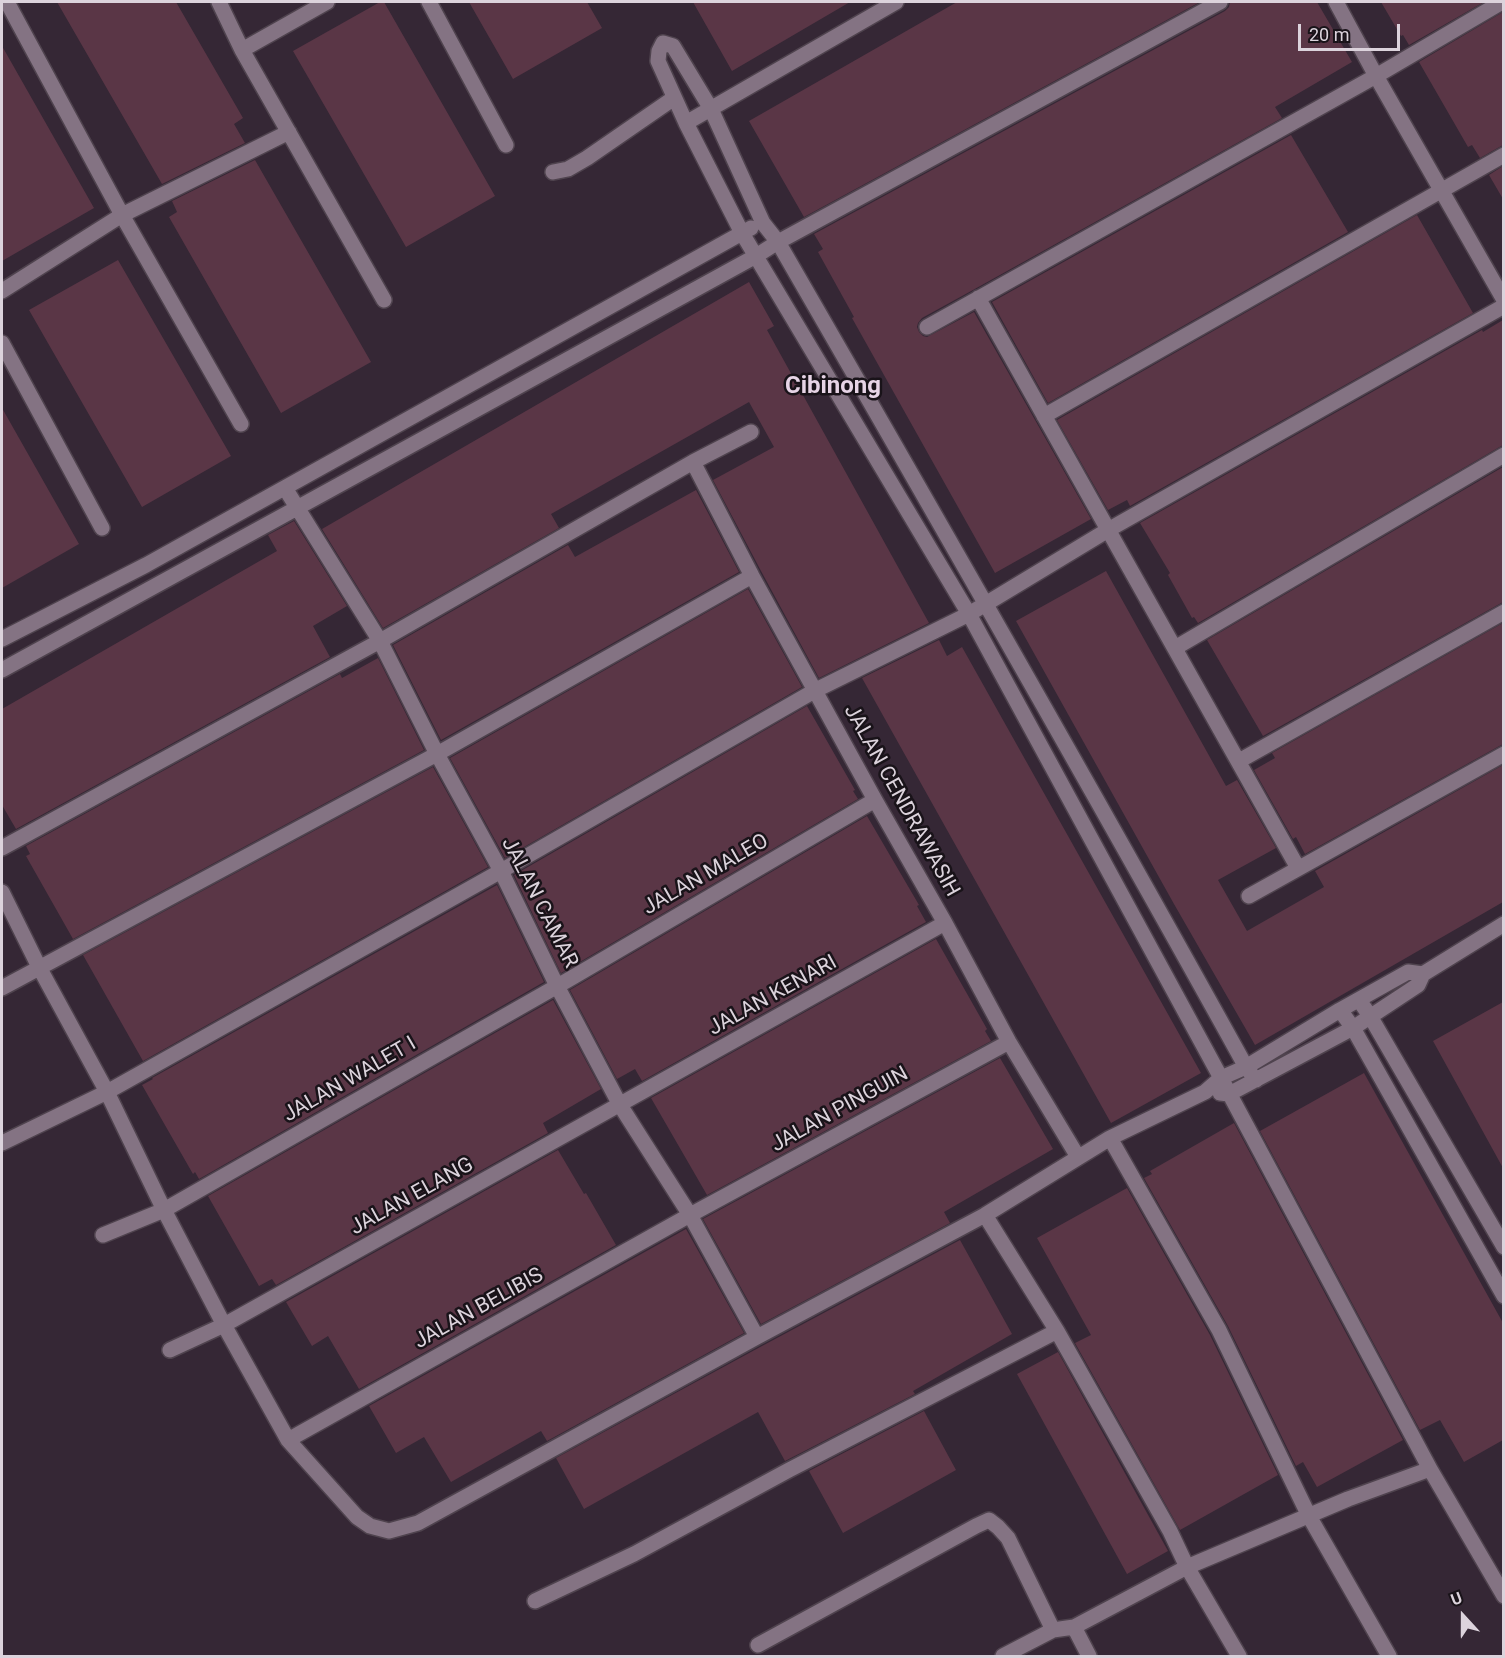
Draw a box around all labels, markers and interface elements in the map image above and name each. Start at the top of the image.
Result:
scale bar [1301,12,1403,50]
text: 20 m [1309,24,1349,45]
district label: Cibinong [785,373,881,401]
street label: JALAN CENDRAWASIH [838,701,964,901]
street label: JALAN MALEO [639,829,773,921]
street label: JALAN CAMAR [495,834,583,972]
street label: JALAN KENARI [704,950,842,1042]
street label: JALAN WALET I [279,1032,421,1128]
street label: JALAN PINGUIN [767,1062,913,1158]
street label: JALAN ELANG [346,1153,478,1241]
street label: JALAN BELIBIS [410,1263,548,1355]
north arrow [1433,1586,1493,1646]
text: U [1448,1588,1465,1609]

